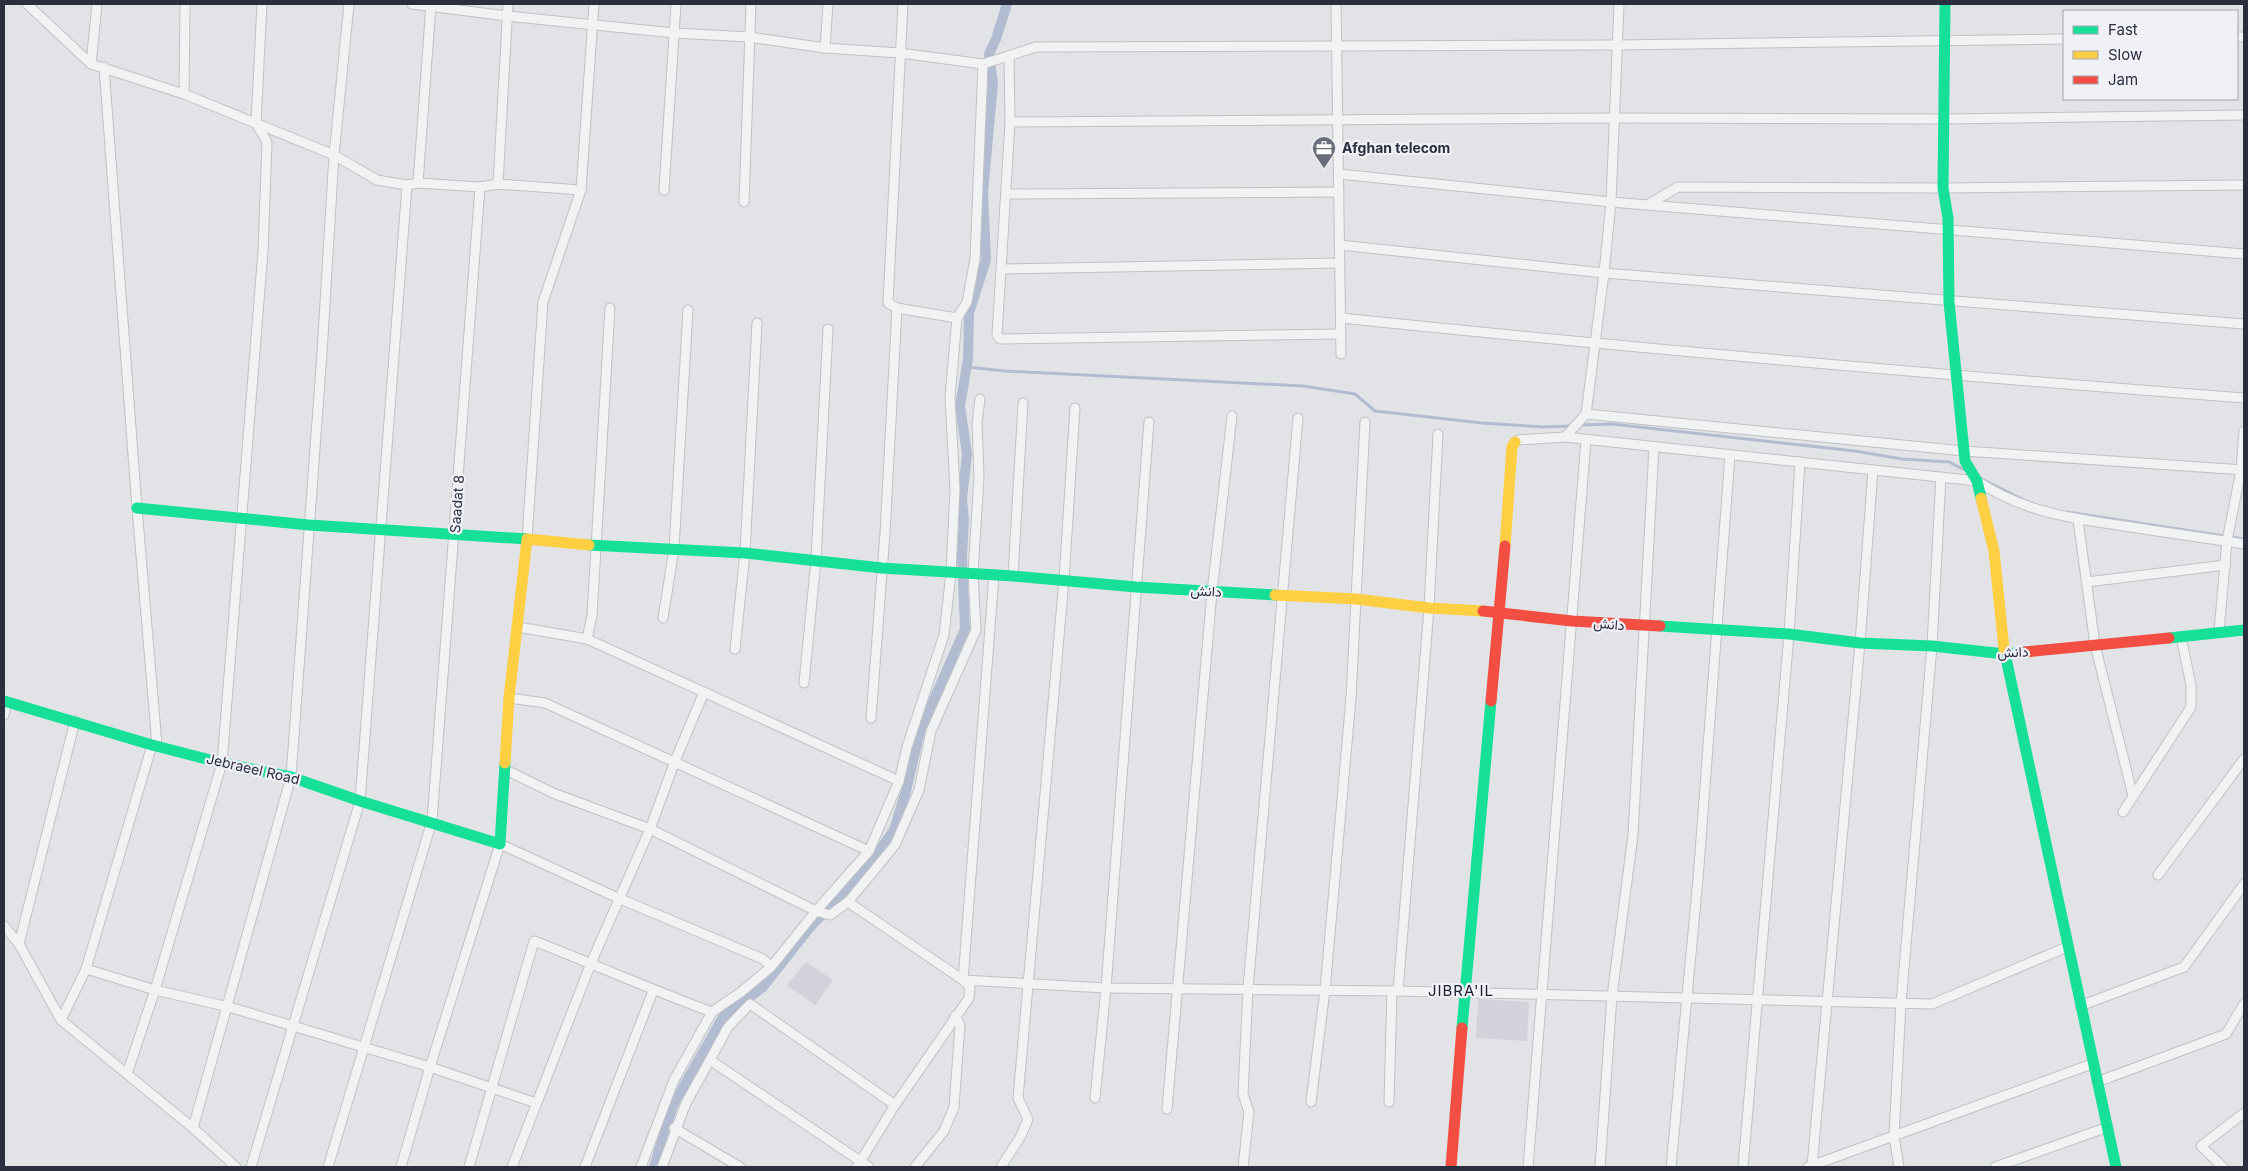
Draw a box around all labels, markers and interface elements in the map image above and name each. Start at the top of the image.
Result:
legend [2063,10,2238,100]
text: Fast [2108,20,2138,39]
text: Slow [2108,45,2142,64]
text: Jam [2108,70,2138,89]
office icon: Afghan telecom [1311,135,1337,169]
place label: Afghan telecom [1342,139,1450,156]
street label: Saadat 8 [446,474,467,534]
street label: دانش [1190,581,1222,601]
street label: دانش [1593,614,1626,634]
street label: دانش [1997,642,2029,662]
street label: Jebraeel Road [205,750,301,788]
district label: JIBRA'IL [1428,981,1494,1000]

